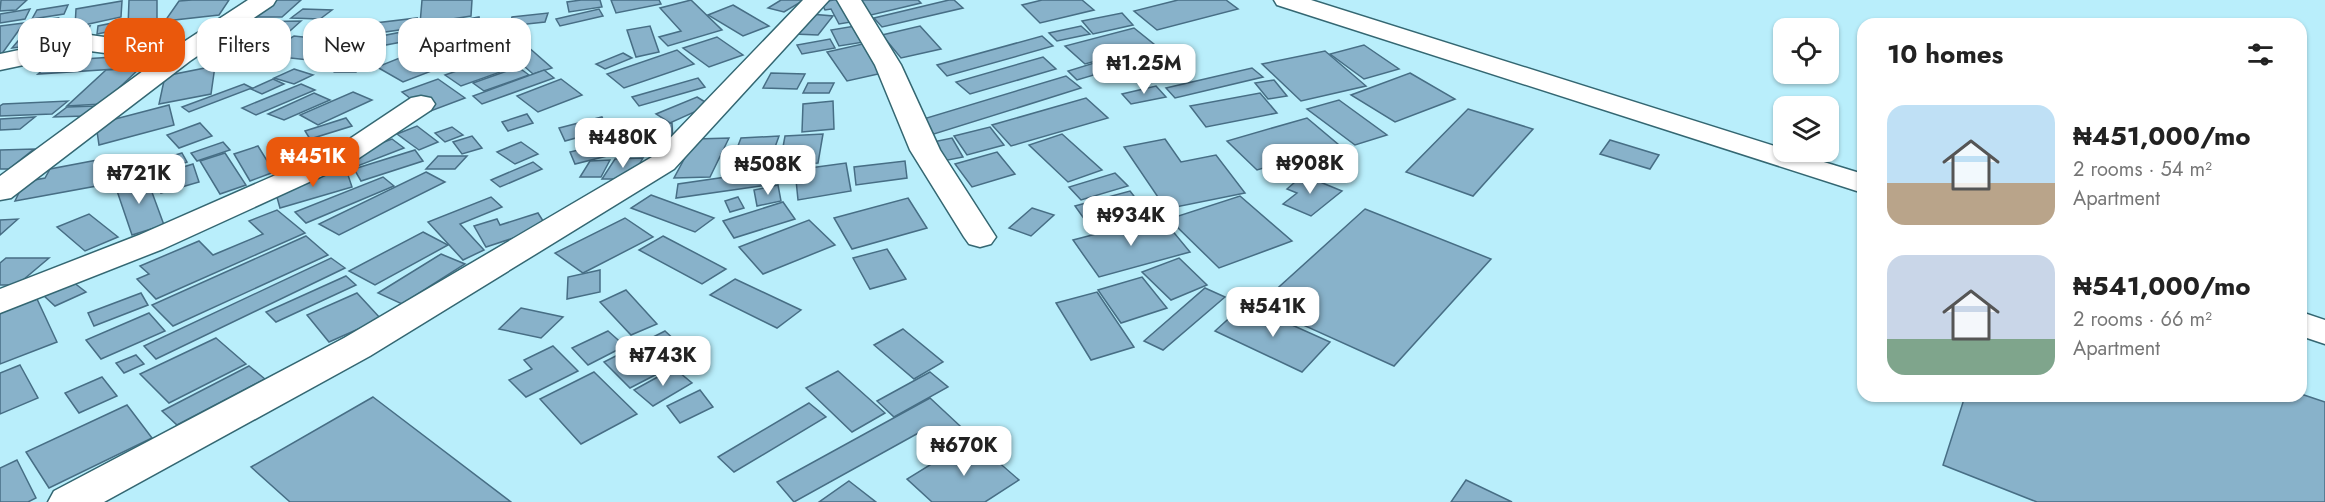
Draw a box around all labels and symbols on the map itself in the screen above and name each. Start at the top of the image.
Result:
pin: ₦1.25M [1095,44,1193,95]
pin: ₦480K [581,118,665,169]
pin: ₦451K [271,137,355,188]
pin: ₦908K [1268,144,1352,195]
pin: ₦508K [726,145,810,196]
pin: ₦721K [97,154,181,205]
pin: ₦934K [1089,196,1173,247]
pin: ₦541K [1231,287,1315,338]
pin: ₦743K [621,336,705,387]
pin: ₦670K [922,426,1006,477]

